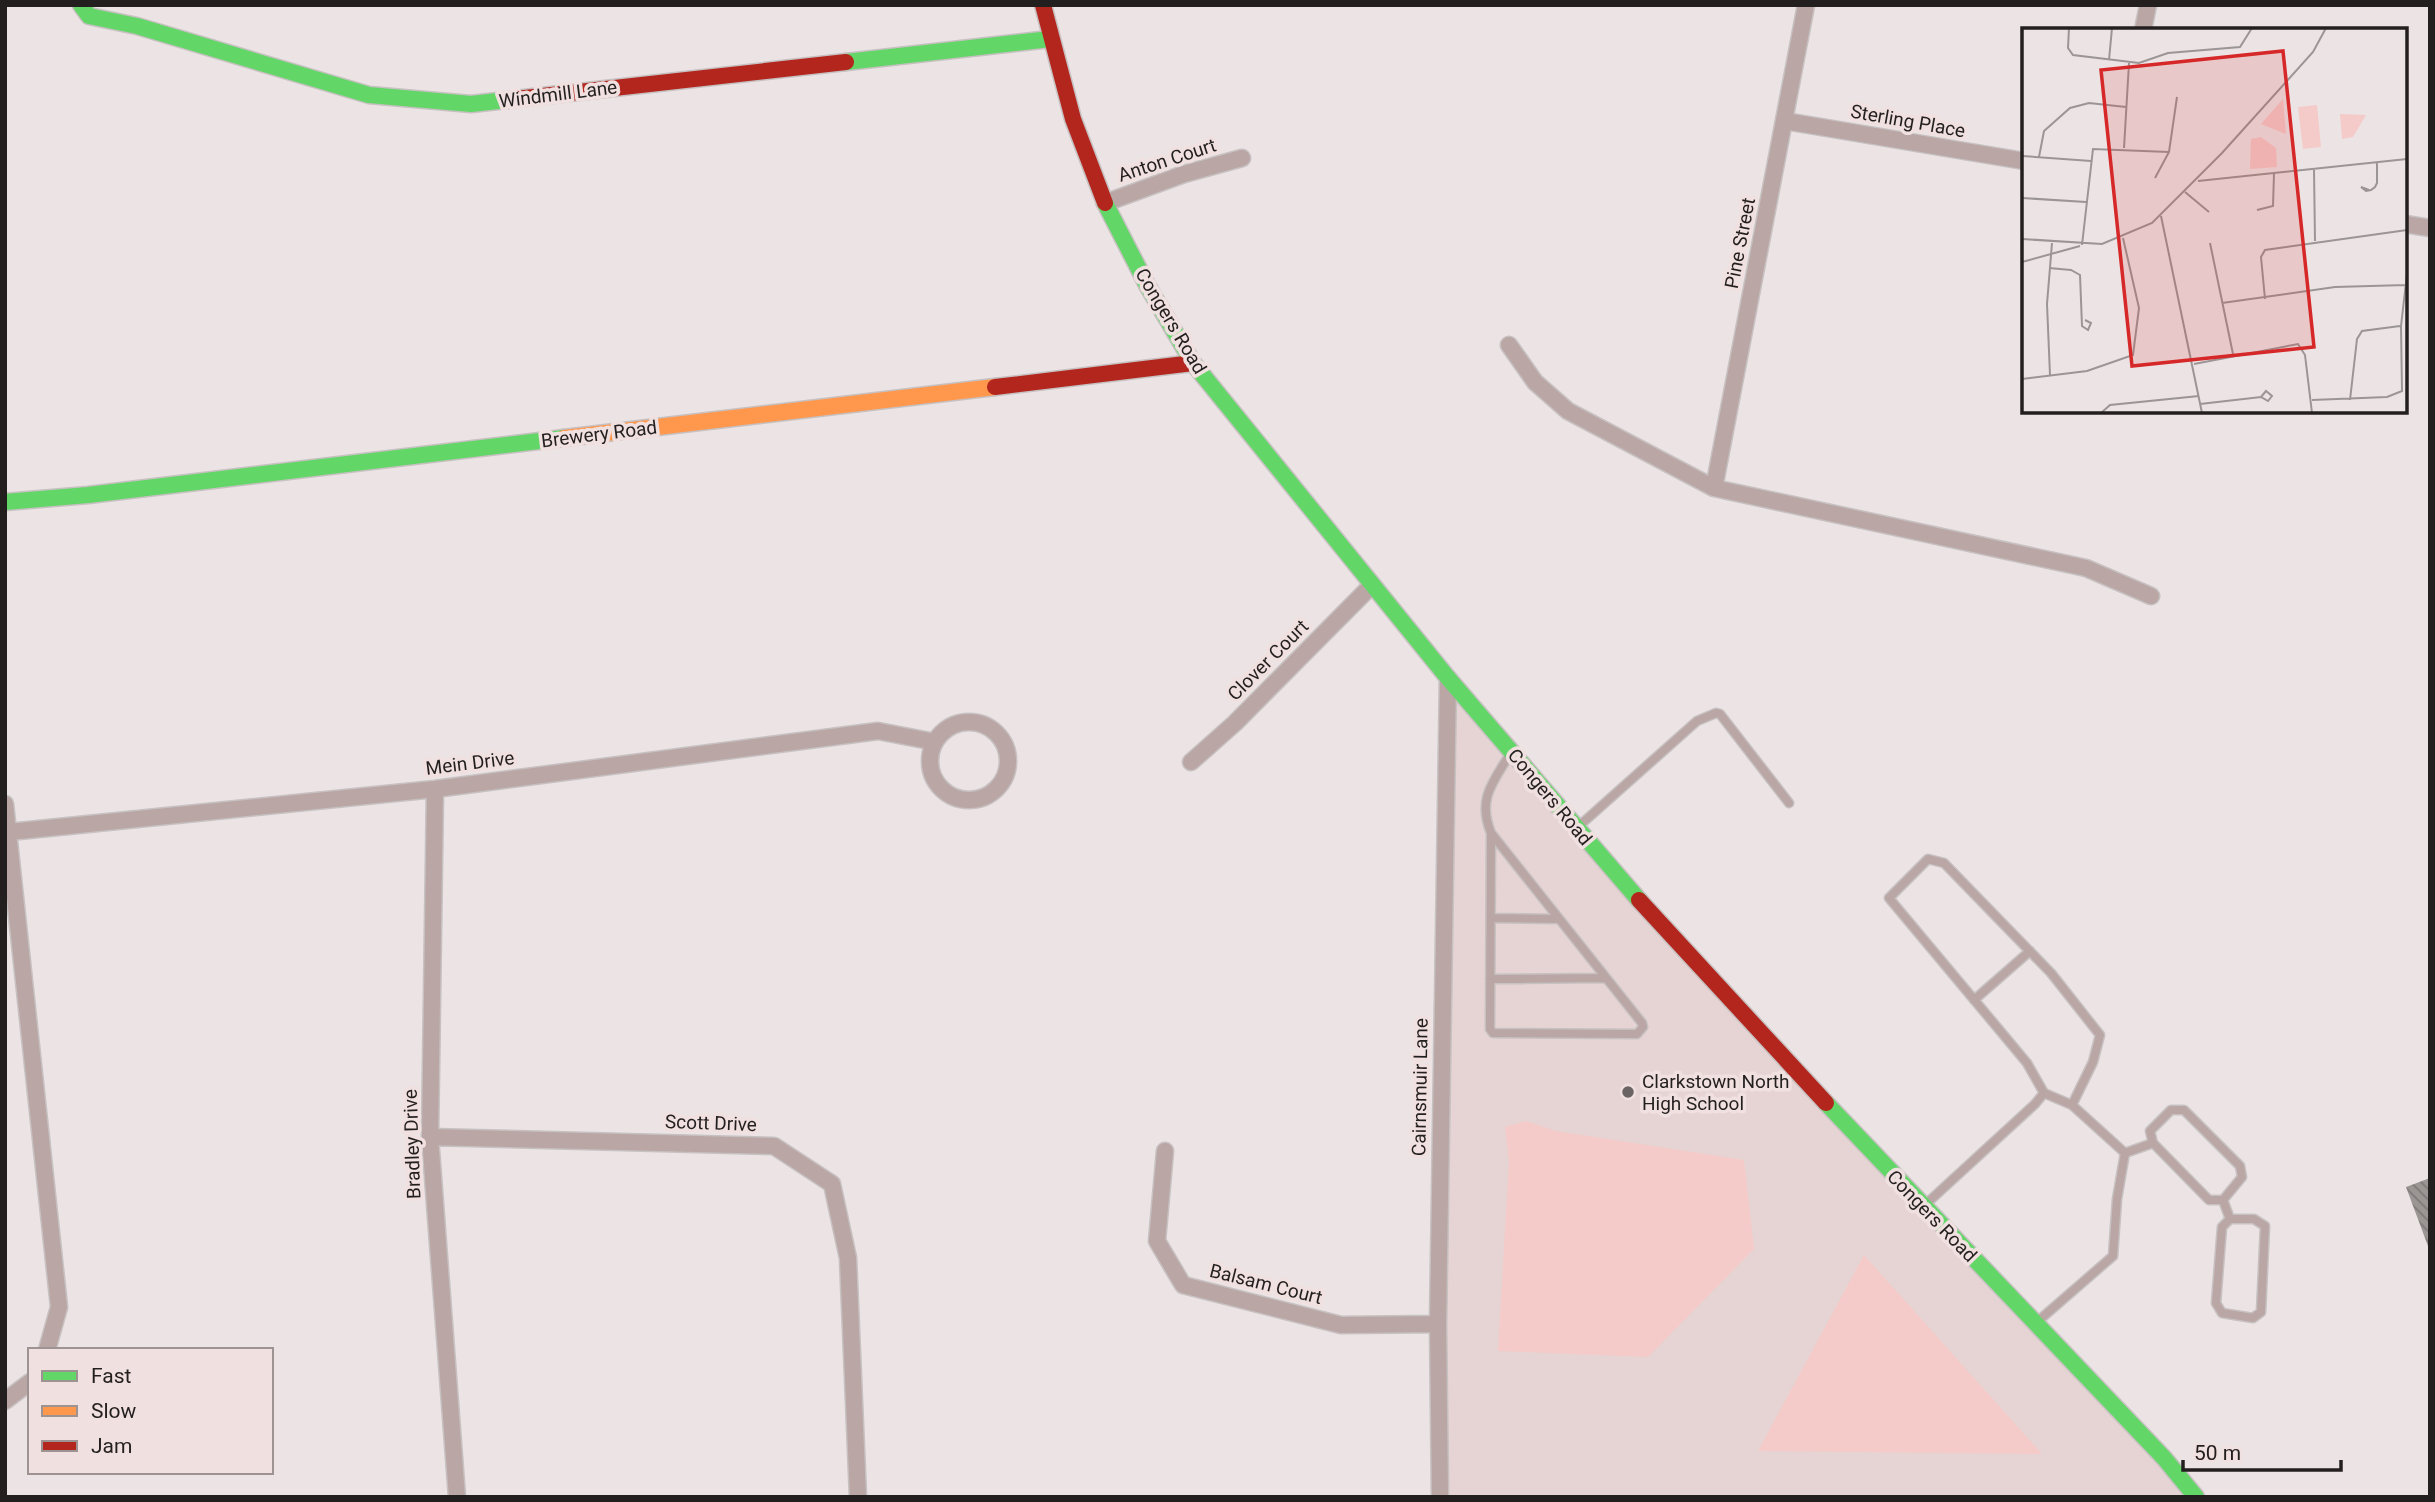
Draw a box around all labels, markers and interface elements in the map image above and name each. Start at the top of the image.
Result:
inset map [2022,28,2407,413]
street label: Windmill Lane [498,75,618,113]
street label: Sterling Place [1849,100,1967,142]
street label: Anton Court [1115,133,1219,187]
street label: Pine Street [1720,196,1760,290]
street label: Congers Road [1130,264,1212,378]
street label: Brewery Road [540,415,658,453]
street label: Clover Court [1223,615,1313,705]
street label: Congers Road [1503,744,1597,850]
street label: Mein Drive [424,746,516,780]
street label: Cairnsmuir Lane [1407,1018,1433,1156]
place label: Clarkstown North High School [1642,1070,1790,1115]
marker: Clarkstown North High School [1620,1084,1636,1100]
street label: Bradley Drive [399,1089,425,1199]
street label: Scott Drive [665,1110,757,1136]
street label: Congers Road [1882,1165,1982,1267]
street label: Balsam Court [1207,1259,1325,1309]
legend [28,1348,273,1474]
text: Fast [91,1364,132,1388]
text: Slow [91,1399,137,1423]
scale bar [2183,1428,2340,1472]
text: Jam [91,1434,132,1458]
text: 50 m [2194,1441,2241,1465]

